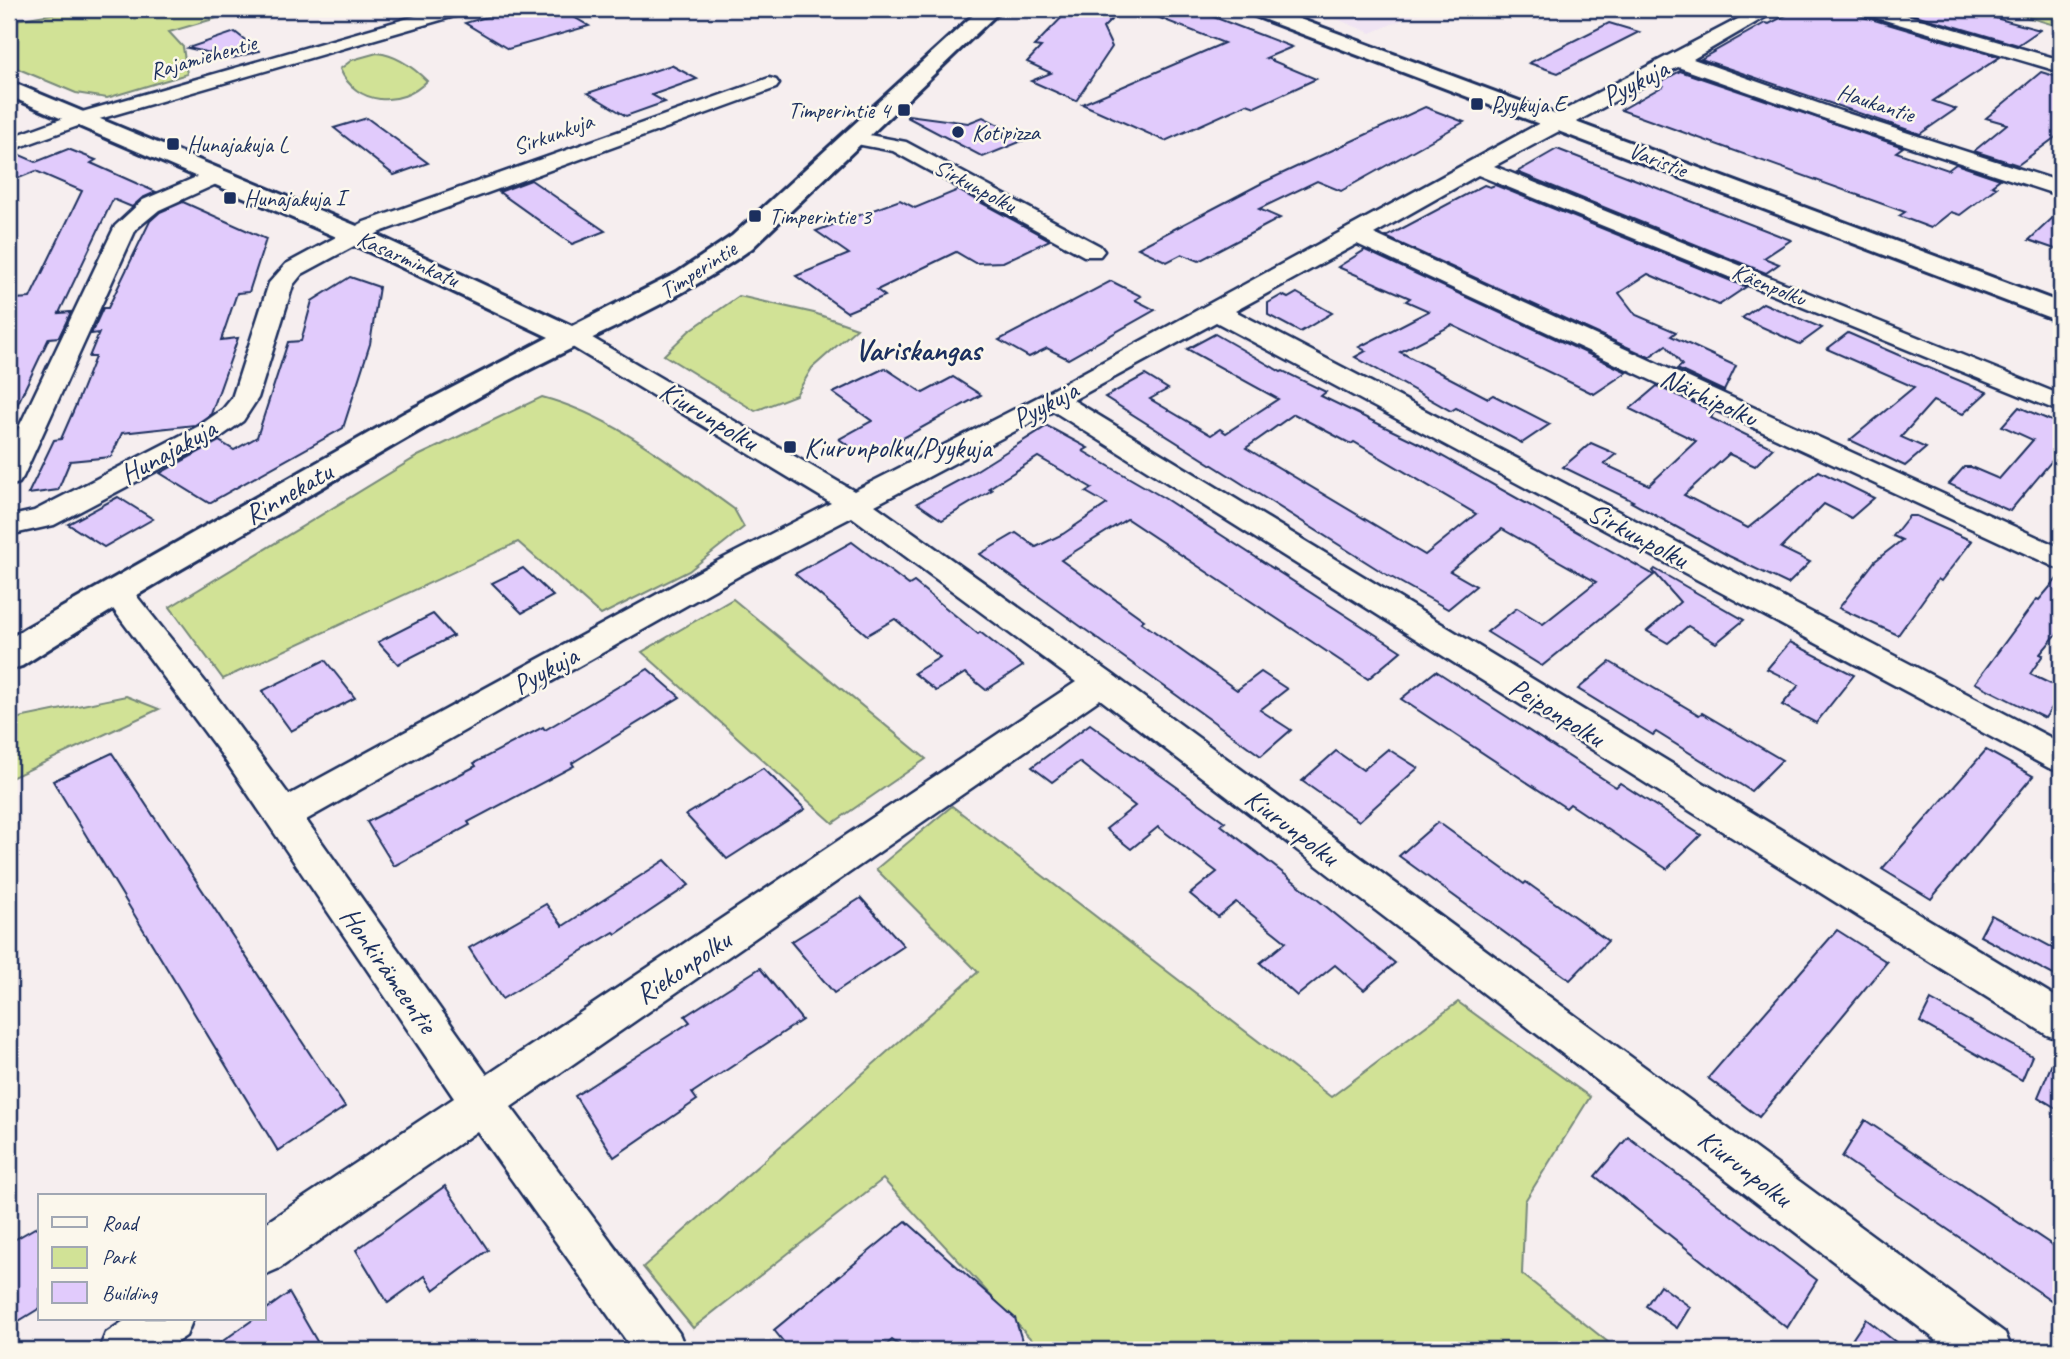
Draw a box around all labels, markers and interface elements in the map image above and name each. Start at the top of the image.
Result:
street label: Rajamiehentie [146,28,261,86]
street label: Pyykuja [1596,50,1676,113]
street label: Haukantie [1834,77,1920,129]
place label: Pyykuja E [1491,90,1569,119]
place label: Timperintie 4 [788,96,893,125]
marker: Pyykuja E [1469,96,1485,112]
marker: Timperintie 4 [896,102,912,118]
street label: Sirkunkuja [509,105,599,162]
place label: Kotipizza [972,118,1042,147]
marker: Kotipizza [950,124,966,140]
place label: Hunajakuja L [187,130,290,159]
marker: Hunajakuja L [165,136,181,152]
street label: Varistie [1625,136,1693,185]
street label: Sirkunpolku [929,152,1022,220]
place label: Hunajakuja I [244,184,350,213]
marker: Hunajakuja I [222,190,238,206]
place label: Timperintie 3 [769,202,873,231]
marker: Timperintie 3 [747,208,763,224]
street label: Kasarminkatu [353,224,465,295]
street label: Timperintie [654,234,743,306]
street label: Käenpolku [1728,257,1811,313]
district label: Variskangas [855,331,985,369]
street label: Närhipolku [1655,359,1764,435]
street label: Pyykuja [1006,371,1086,436]
street label: Kiurunpolku [653,373,766,460]
street label: Hunajakuja [114,409,224,492]
place label: Kiurunpolku/Pyykuja [804,430,993,465]
marker: Kiurunpolku/Pyykuja [782,439,798,455]
street label: Rinnekatu [238,453,340,532]
street label: Sirkunpolku [1582,494,1696,577]
street label: Pyykuja [506,637,585,702]
street label: Peiponpolku [1503,669,1612,756]
street label: Kiurunpolku [1238,780,1347,875]
street label: Honkirämeentie [333,900,446,1041]
street label: Riekonpolku [629,921,739,1012]
street label: Kiurunpolku [1691,1121,1800,1216]
legend [38,1194,266,1320]
text: Road [102,1210,141,1236]
text: Park [102,1244,137,1270]
text: Building [102,1280,159,1306]

